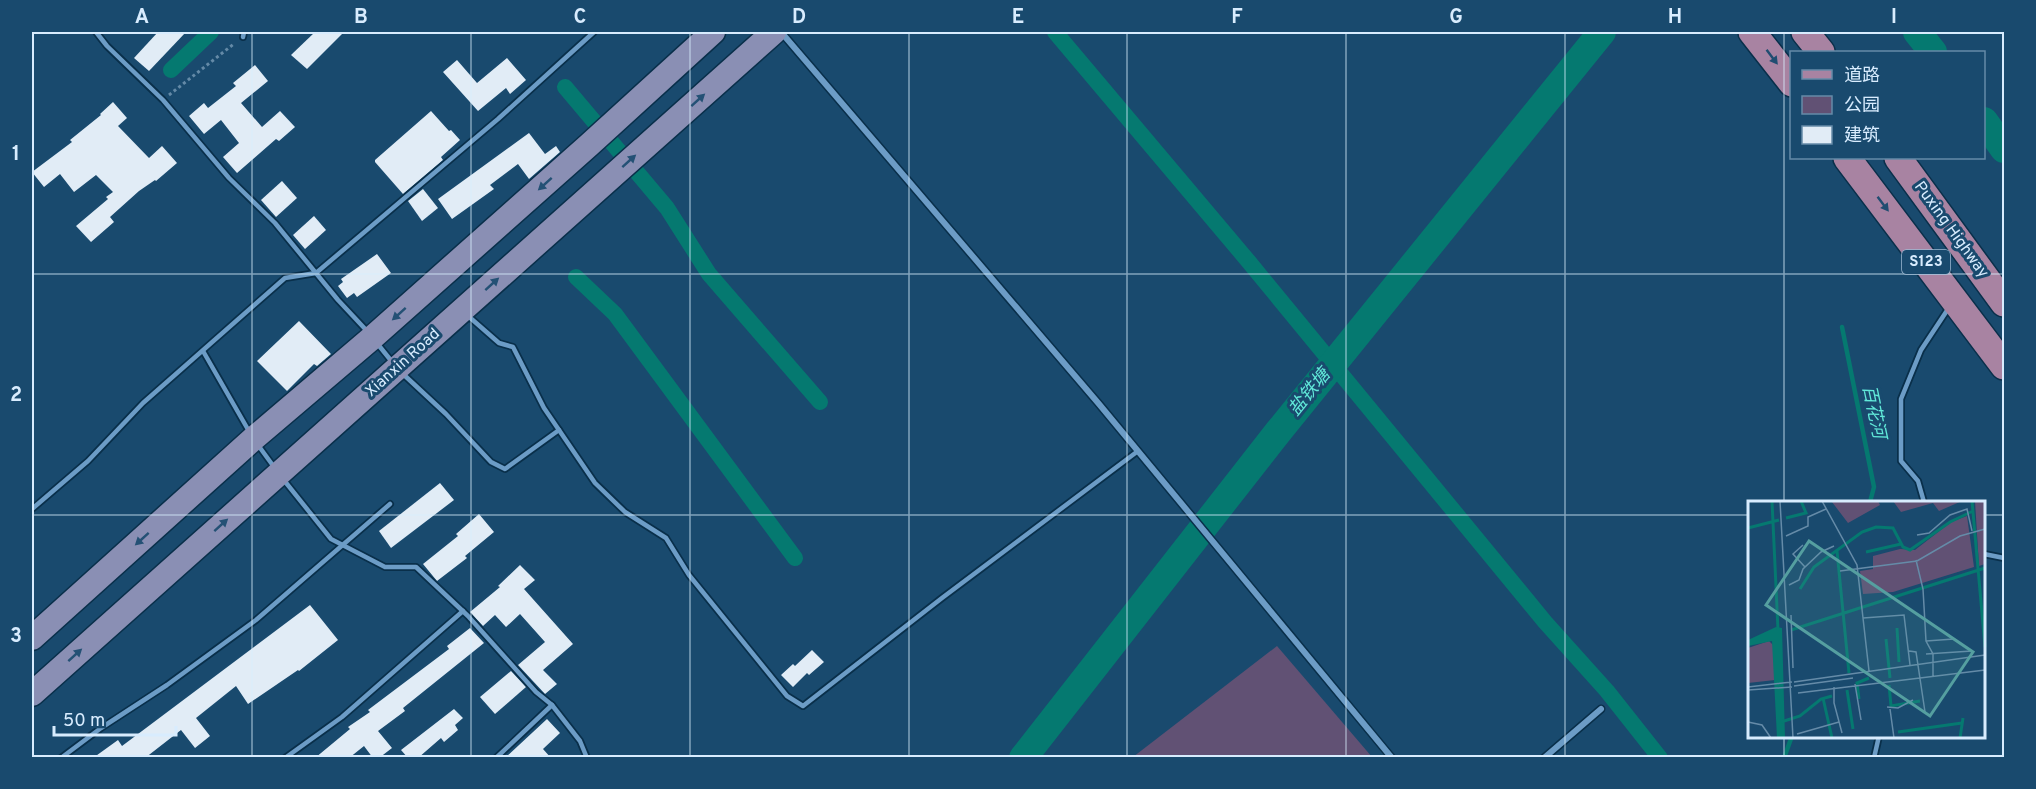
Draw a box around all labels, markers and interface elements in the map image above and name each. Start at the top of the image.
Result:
text: A [135,5,149,31]
text: B [354,5,368,31]
text: C [574,5,586,31]
text: D [792,5,806,31]
text: E [1012,5,1024,31]
text: F [1231,5,1243,31]
text: G [1449,5,1463,31]
text: H [1668,5,1682,31]
text: I [1891,5,1897,31]
one-way arrow [1766,49,1778,65]
legend [1790,51,1985,159]
text: 道路 [1844,65,1880,88]
one-way arrow [690,93,705,107]
text: 公园 [1844,95,1880,118]
text: 建筑 [1844,125,1880,148]
text: 1 [12,142,20,168]
one-way arrow [622,154,637,168]
one-way arrow [538,177,553,190]
street label: Puxing Highway [1909,178,1993,282]
one-way arrow [1876,197,1888,212]
road number: S123 [1902,250,1950,274]
one-way arrow [484,277,499,291]
one-way arrow [392,307,407,320]
street label: Xianxin Road [362,324,444,402]
water label: 盐铁塘 [1284,362,1338,421]
text: 2 [10,383,22,409]
water label: 百花河 [1856,383,1890,444]
inset map [1748,501,1985,738]
one-way arrow [213,518,228,532]
one-way arrow [135,532,150,545]
text: 3 [10,624,22,650]
one-way arrow [67,649,82,662]
scale bar [54,699,176,737]
text: 50 m [63,710,105,733]

